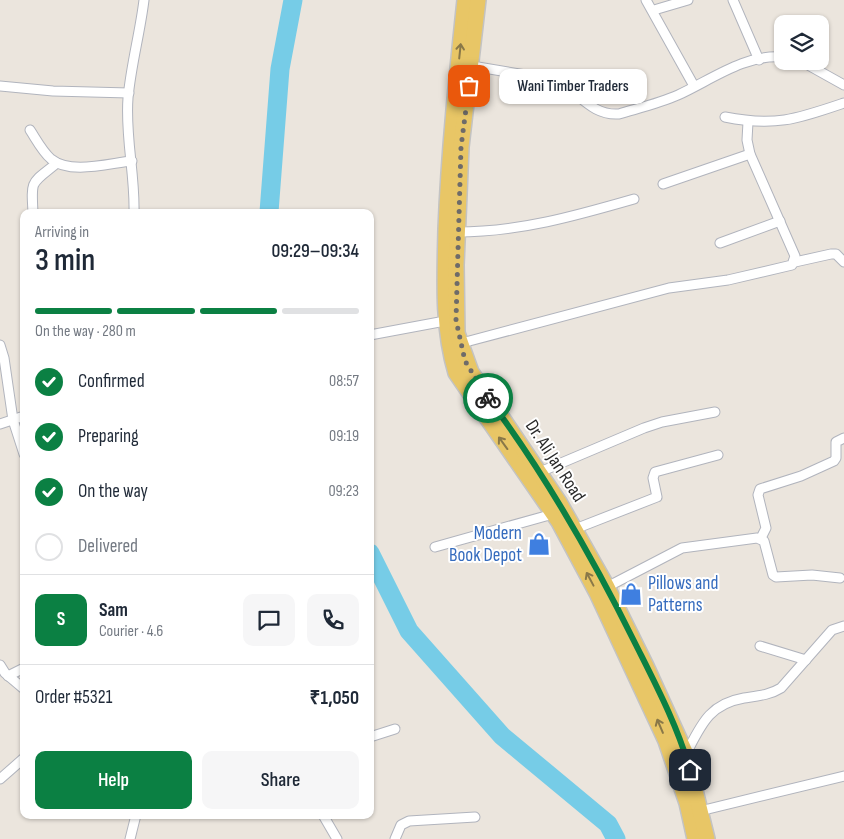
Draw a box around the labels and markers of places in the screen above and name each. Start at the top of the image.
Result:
pin [448,65,490,107]
callout: Wani Timber Traders [499,68,646,104]
place label: Modern Book Depot [449,522,522,567]
shop icon: Modern Book Depot [526,531,552,557]
place label: Pillows and Patterns [648,572,718,617]
shop icon: Pillows and Patterns [618,581,644,607]
pin [669,749,711,791]

